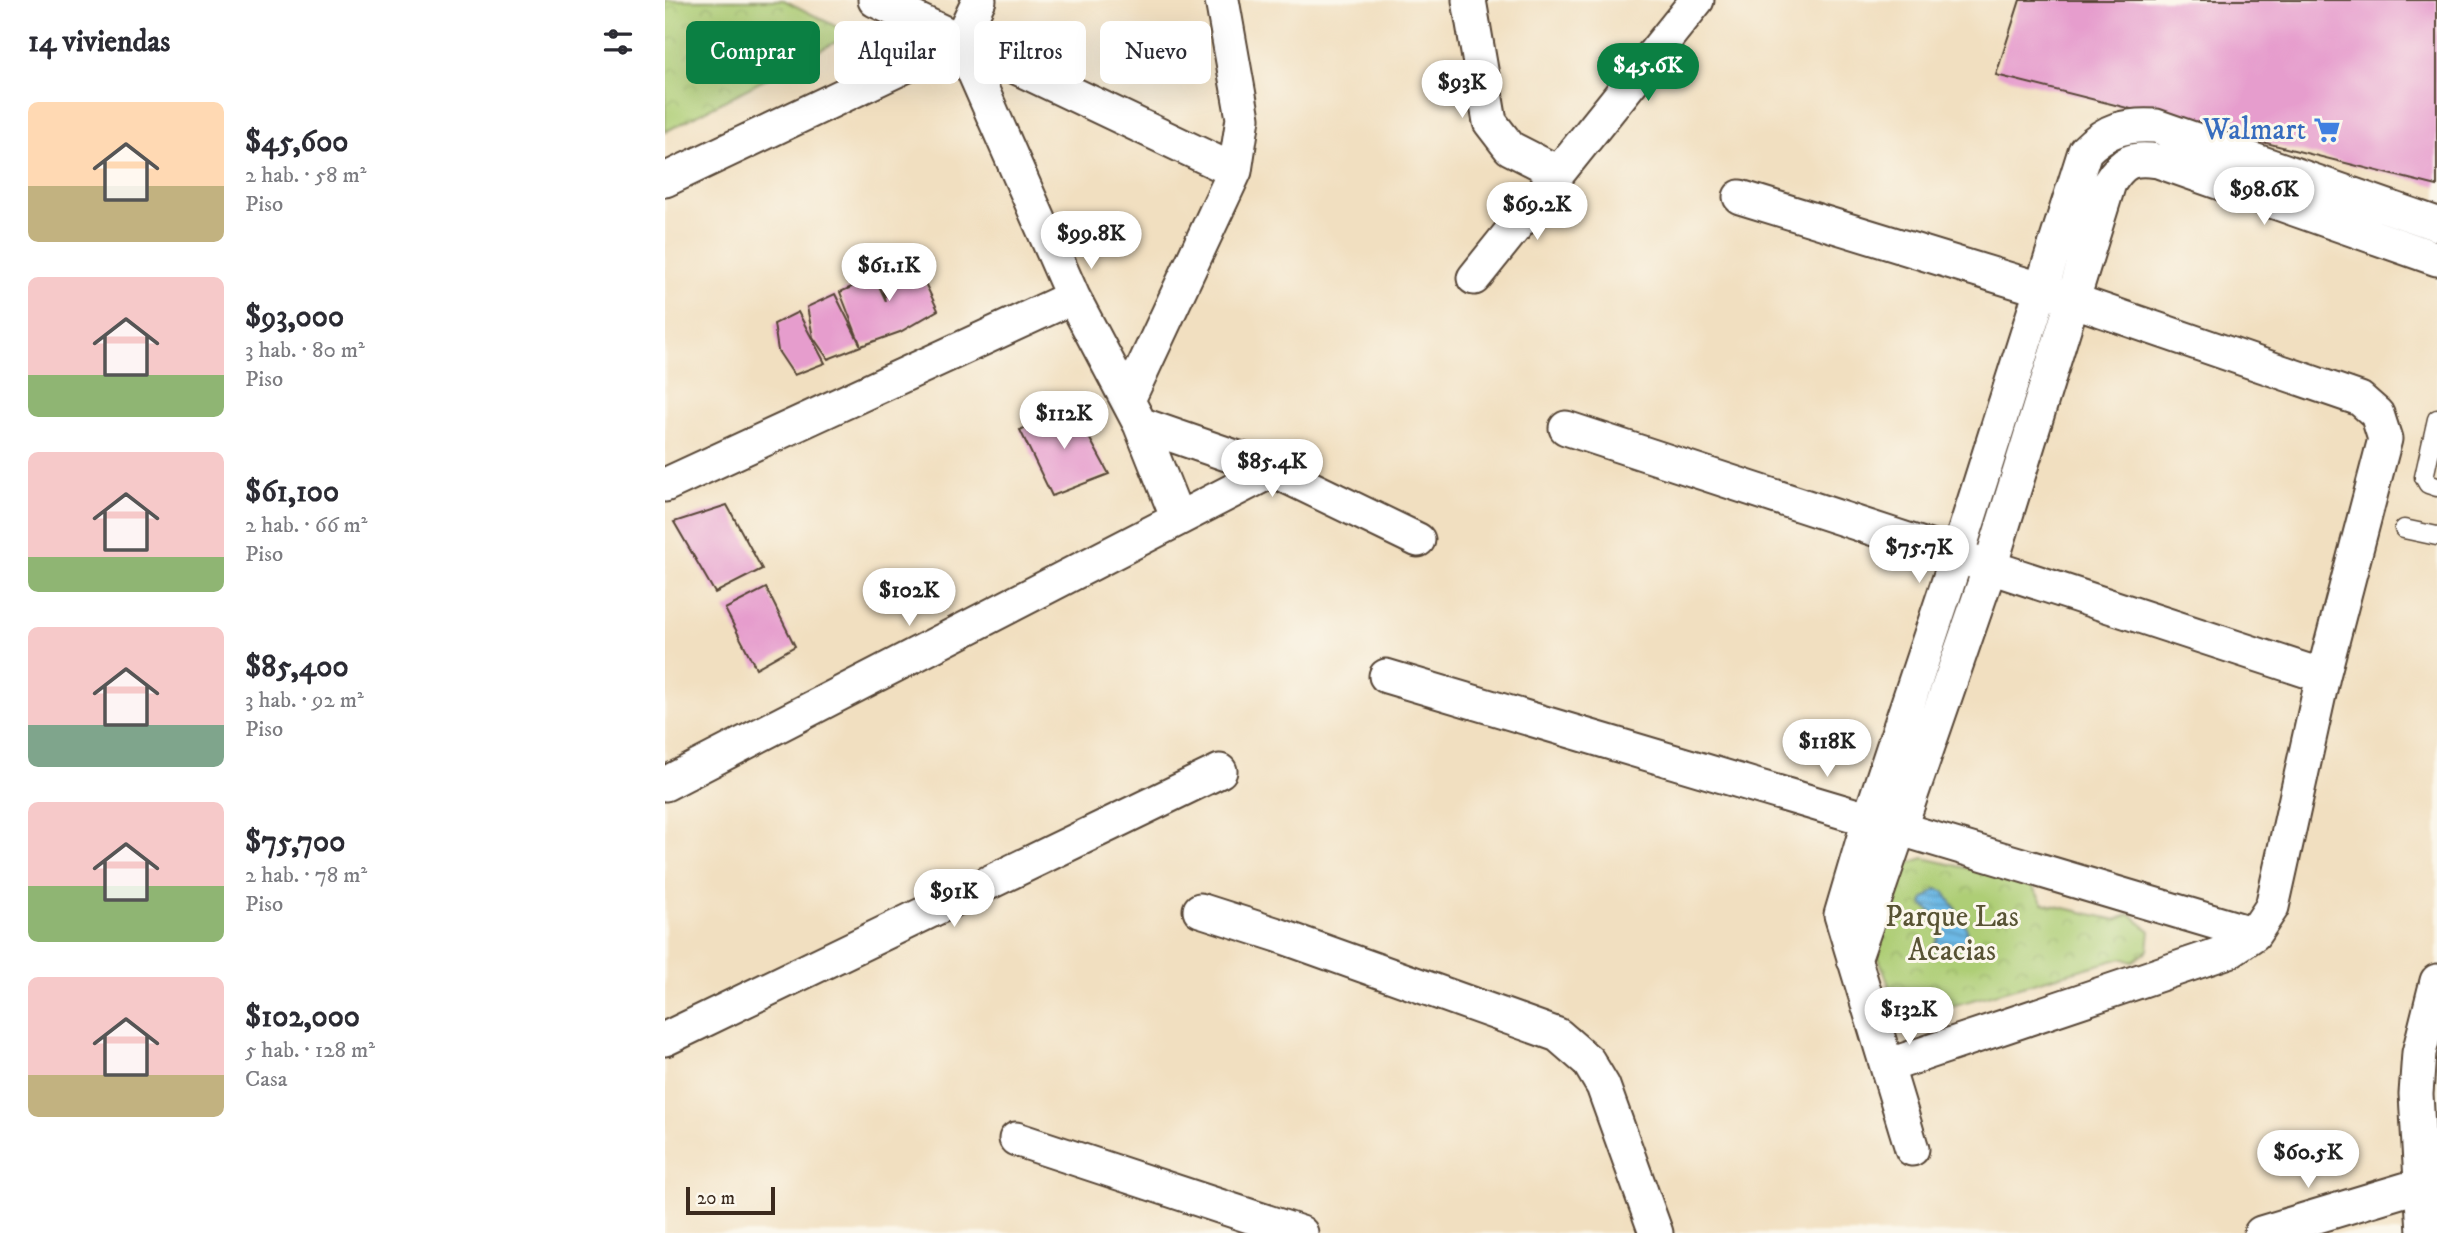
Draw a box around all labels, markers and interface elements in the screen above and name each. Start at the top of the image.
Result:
chip: Comprar [686,21,820,84]
chip: Alquilar [834,21,960,84]
chip: Filtros [974,21,1086,84]
chip: Nuevo [1100,21,1211,84]
icon: filters [599,23,637,61]
text: 14 viviendas [28,24,170,61]
pin: $45.6K [1591,43,1705,103]
text: $45.6K [1613,51,1683,80]
pin: $93K [1421,60,1503,120]
text: $93K [1438,68,1486,97]
place label: Walmart [2201,112,2306,149]
supermarket icon: Walmart [2312,115,2342,145]
text: $45,600 [245,124,348,161]
icon: home [84,130,168,214]
text: 2 hab. · 58 m² [245,161,367,190]
pin: $98.6K [2207,168,2321,227]
text: $98.6K [2229,175,2299,204]
pin: $69.2K [1480,182,1594,242]
text: Piso [245,190,283,219]
text: $69.2K [1503,190,1571,219]
pin: $99.8K [1034,212,1148,271]
text: $99.8K [1057,219,1125,248]
pin: $61.1K [832,244,946,303]
text: $61.1K [858,251,920,280]
text: $93,000 [245,299,344,336]
icon: home [84,305,168,389]
text: 3 hab. · 80 m² [245,336,365,365]
text: Piso [245,365,283,394]
pin: $112K [1015,392,1113,451]
text: $112K [1036,399,1092,428]
pin: $85.4K [1215,440,1329,499]
text: $85.4K [1237,447,1307,476]
text: $61,100 [245,474,339,511]
icon: home [84,480,168,564]
text: 2 hab. · 66 m² [245,511,368,540]
pin: $75.7K [1862,526,1976,585]
text: $75.7K [1885,533,1953,562]
text: Piso [245,540,283,569]
pin: $102K [860,568,958,628]
text: $102K [879,576,939,605]
text: $85,400 [245,649,349,686]
icon: home [84,655,168,739]
text: 3 hab. · 92 m² [245,686,364,715]
text: Piso [245,715,283,744]
pin: $118K [1778,720,1876,779]
text: $118K [1798,727,1856,756]
text: $75,700 [245,824,345,861]
icon: home [84,830,168,914]
text: 2 hab. · 78 m² [245,861,367,890]
pin: $91K [913,870,995,929]
text: $91K [930,877,978,906]
text: Piso [245,890,283,919]
park label: Parque Las Acacias [1885,899,2019,970]
pin: $132K [1860,988,1958,1047]
text: $132K [1880,995,1938,1024]
text: $102,000 [245,999,360,1036]
icon: home [84,1005,168,1089]
text: 5 hab. · 128 m² [245,1036,375,1065]
text: Casa [245,1065,288,1094]
pin: $60.5K [2251,1130,2365,1190]
text: $60.5K [2273,1138,2343,1167]
scale bar [686,1184,775,1216]
text: 20 m [697,1187,735,1210]

